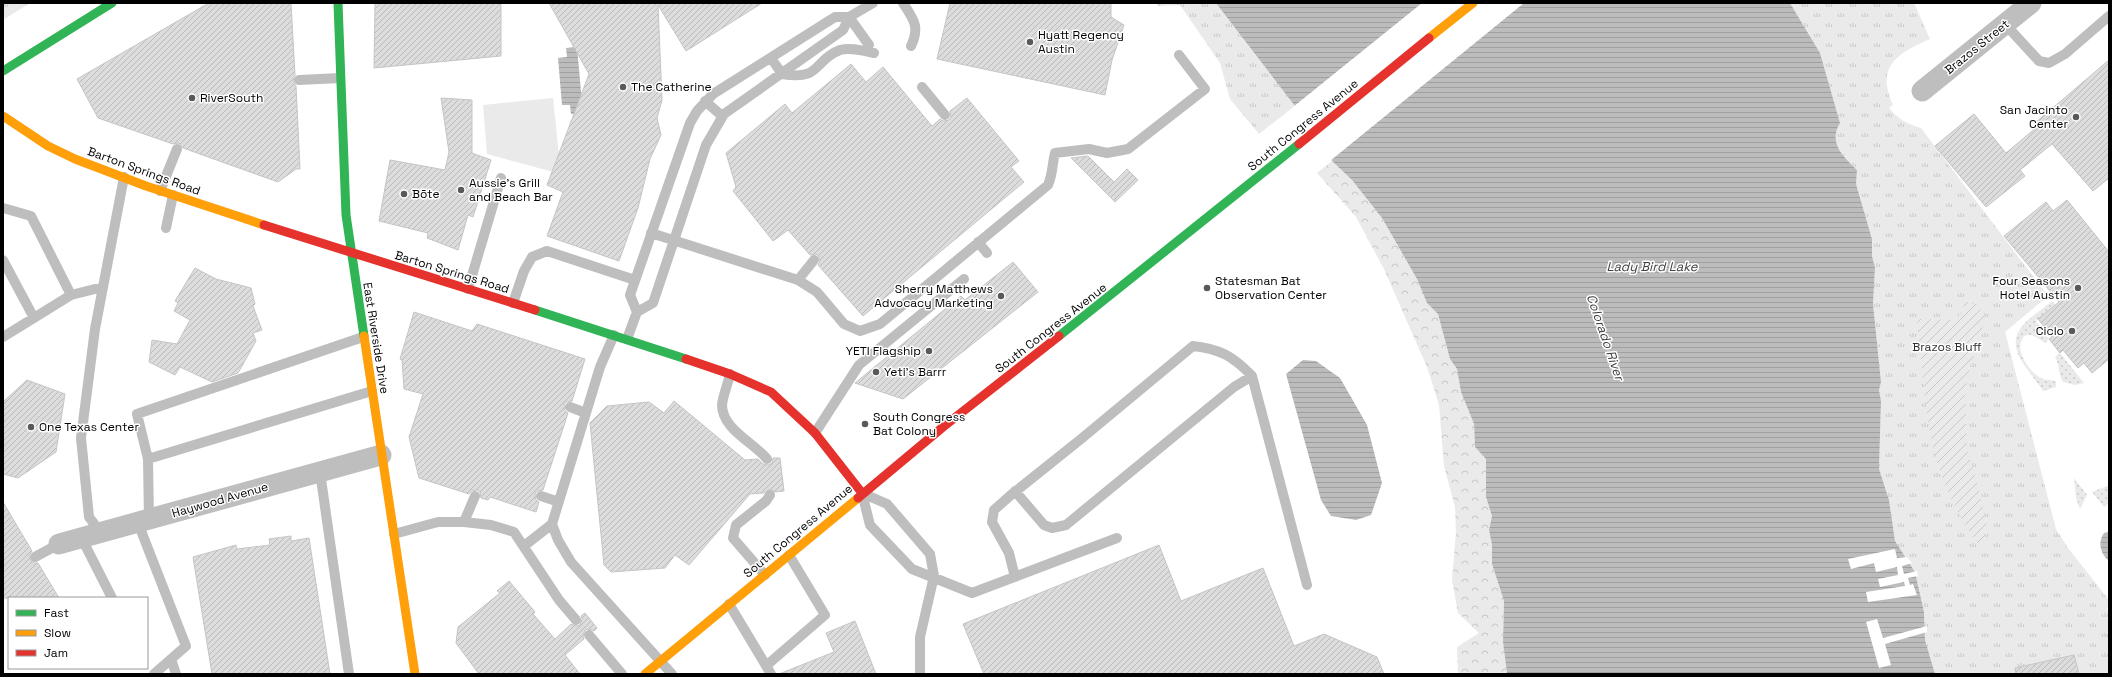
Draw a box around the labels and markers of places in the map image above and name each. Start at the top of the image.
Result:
place label: Hyatt Regency Austin [1038,27,1124,57]
marker: Hyatt Regency Austin [1025,37,1035,47]
place label: The Catherine [631,79,712,95]
marker: The Catherine [618,82,628,92]
place label: RiverSouth [200,90,263,106]
marker: RiverSouth [187,93,197,103]
place label: San Jacinto Center [2000,102,2068,132]
marker: San Jacinto Center [2071,112,2081,122]
place label: Aussie's Grill and Beach Bar [469,175,553,205]
marker: Aussie's Grill and Beach Bar [456,185,466,195]
place label: Bōte [412,186,440,202]
marker: Bōte [399,189,409,199]
place label: Statesman Bat Observation Center [1215,273,1327,303]
place label: Four Seasons Hotel Austin [1993,273,2070,303]
place label: Sherry Matthews Advocacy Marketing [874,281,993,311]
marker: Statesman Bat Observation Center [1202,283,1212,293]
marker: Four Seasons Hotel Austin [2073,283,2083,293]
marker: Sherry Matthews Advocacy Marketing [996,291,1006,301]
place label: Ciclo [2036,323,2064,339]
marker: Ciclo [2067,326,2077,336]
place label: YETI Flagship [846,343,921,359]
marker: YETI Flagship [924,346,934,356]
place label: Yeti's Barrr [884,364,947,380]
marker: Yeti's Barrr [871,367,881,377]
place label: South Congress Bat Colony [873,409,965,439]
place label: One Texas Center [39,419,139,435]
marker: South Congress Bat Colony [860,419,870,429]
marker: One Texas Center [26,422,36,432]

